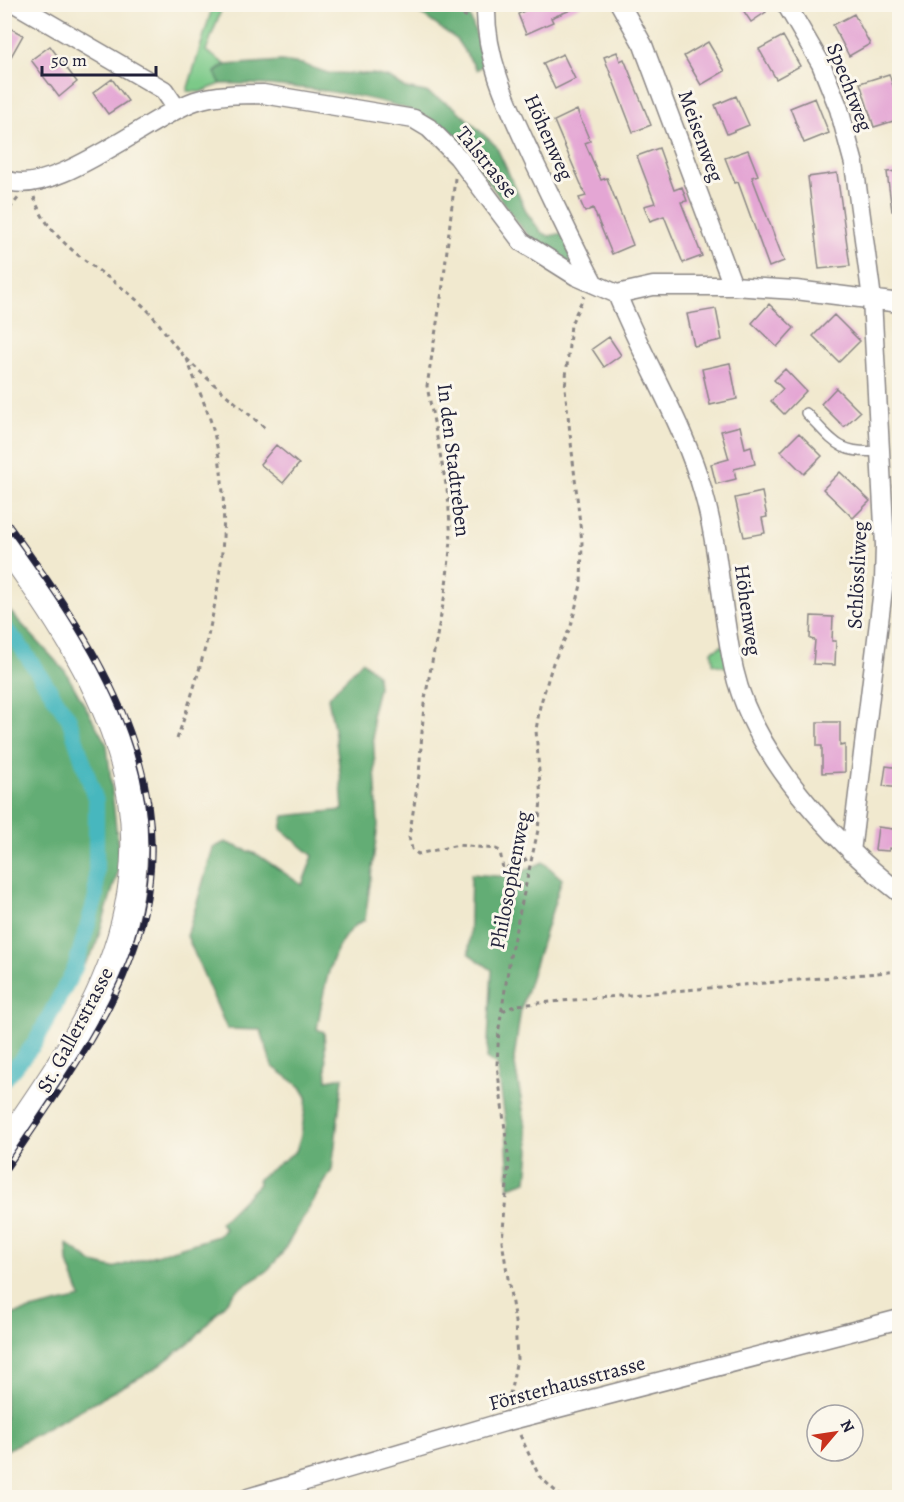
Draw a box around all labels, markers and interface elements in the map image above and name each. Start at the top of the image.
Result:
scale bar [42,39,156,77]
street label: Spechtweg [820,39,880,136]
text: 50 m [51,48,87,72]
street label: Meisenweg [671,86,731,186]
street label: Höhenweg [518,89,581,185]
street label: Talstrasse [449,120,525,204]
street label: In den Stadtreben [431,382,477,538]
street label: Schlössliweg [840,520,874,630]
street label: Höhenweg [728,563,768,658]
street label: Philosophenweg [483,808,537,951]
street label: St. Gallerstrasse [30,962,120,1098]
street label: Försterhausstrasse [486,1349,648,1417]
north arrow [805,1403,865,1463]
text: N [835,1416,860,1437]

